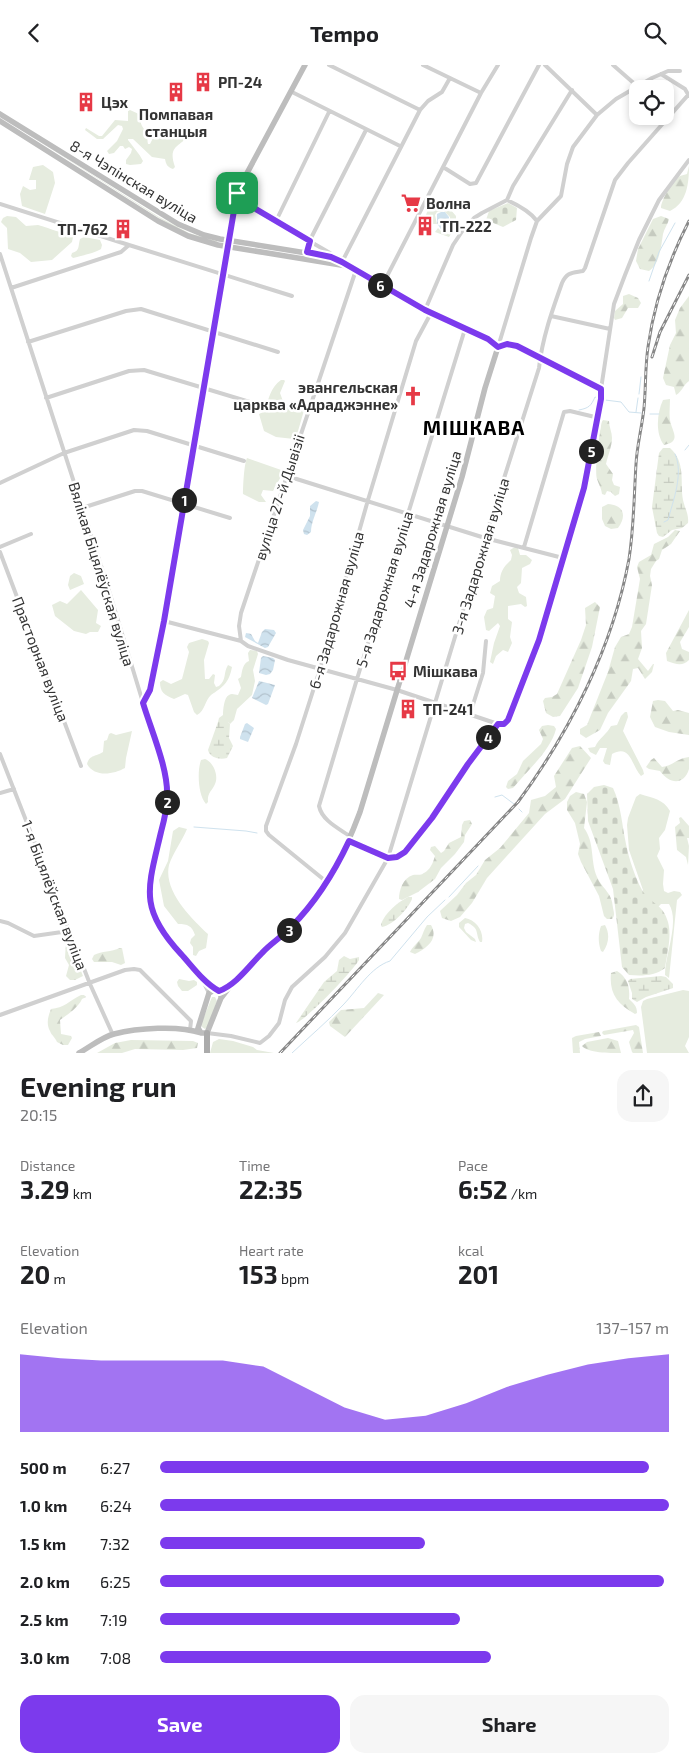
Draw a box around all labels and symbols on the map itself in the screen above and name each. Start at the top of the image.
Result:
building icon: РП-24 [192,71,214,93]
place label: РП-24 [218,73,263,91]
building icon: Помпавая станцыя [165,81,187,103]
building icon: Цэх [75,91,97,113]
place label: Цэх [101,93,129,111]
place label: Помпавая станцыя [139,105,213,140]
street label: 8-я Чэпінская вуліца [66,136,201,227]
pin [216,172,258,214]
supermarket icon: Волна [400,192,422,214]
place label: Волна [426,194,471,212]
building icon: ТП-222 [414,215,436,237]
place label: ТП-222 [440,217,492,235]
building icon: ТП-762 [112,218,134,240]
place label: ТП-762 [57,220,108,238]
pin: 6 [368,273,392,297]
place label: эвангельская царква «Адраджэнне» [233,378,398,413]
church icon: эвангельская царква «Адраджэнне» [402,385,424,407]
district label: МІШКАВА [423,415,525,439]
street label: вуліца 27-й Дывізіі [250,432,309,563]
pin: 5 [578,439,604,463]
street label: 4-я Задарожная вуліца [399,448,466,610]
street label: 3-я Задарожная вуліца [448,475,513,637]
street label: Вялікая Біцялёўская вуліца [64,480,139,669]
pin: 1 [172,487,196,513]
street label: 5-я Задарожная вуліца [352,509,417,670]
street label: 6-я Задарожная вуліца [305,529,368,691]
street label: Прасторная вуліца [8,594,73,724]
bus stop icon: Мішкава [387,660,409,682]
place label: Мішкава [413,662,478,680]
building icon: ТП-241 [397,698,419,720]
place label: ТП-241 [423,700,473,718]
pin: 4 [476,725,500,749]
pin: 2 [154,789,180,815]
street label: 1-я Біцялёўская вуліца [17,818,92,973]
pin: 3 [276,917,302,943]

